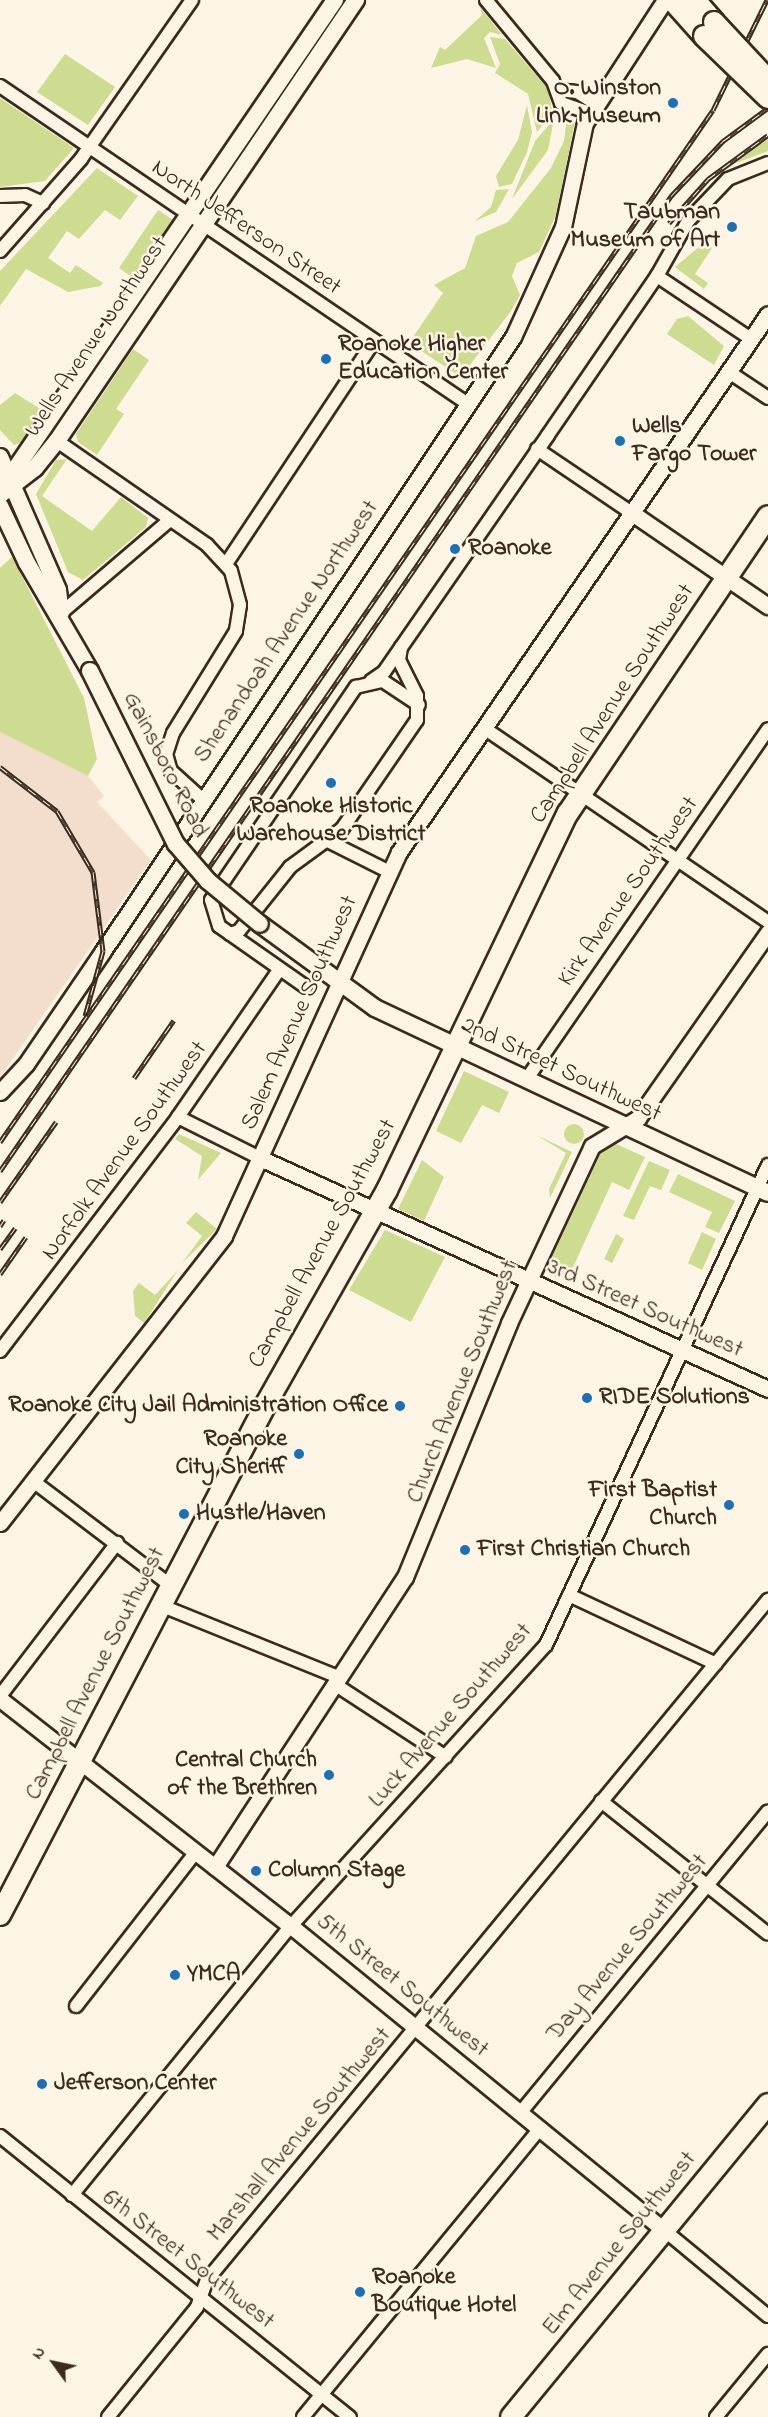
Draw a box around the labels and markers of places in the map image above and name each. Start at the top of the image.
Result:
place label: O. Winston Link Museum [536,75,661,131]
marker: O. Winston Link Museum [666,96,680,110]
place label: Taubman Museum of Art [571,199,720,255]
marker: Taubman Museum of Art [725,220,739,234]
place label: Roanoke Higher Education Center [338,331,508,387]
marker: Roanoke Higher Education Center [319,352,333,366]
place label: Wells Fargo Tower [632,413,756,469]
marker: Wells Fargo Tower [613,434,627,448]
place label: Roanoke [468,535,552,563]
marker: Roanoke [446,540,464,558]
marker: Roanoke Historic Warehouse District [324,776,338,790]
place label: Roanoke Historic Warehouse District [237,793,425,849]
place label: RIDE Solutions [599,1384,750,1412]
marker: RIDE Solutions [580,1391,594,1405]
place label: Roanoke City Jail Administration Office [8,1392,388,1420]
marker: Roanoke City Jail Administration Office [393,1399,407,1413]
place label: Roanoke City Sheriff [176,1426,287,1482]
marker: Roanoke City Sheriff [292,1447,306,1461]
place label: First Baptist Church [589,1477,717,1533]
marker: First Baptist Church [722,1498,736,1512]
place label: Hustle/Haven [196,1500,326,1528]
marker: Hustle/Haven [177,1507,191,1521]
place label: First Christian Church [477,1536,690,1564]
marker: First Christian Church [458,1543,472,1557]
place label: Central Church of the Brethren [167,1747,317,1803]
marker: Central Church of the Brethren [322,1768,336,1782]
place label: Column Stage [268,1857,405,1885]
marker: Column Stage [249,1864,263,1878]
place label: YMCA [187,1961,241,1989]
marker: YMCA [168,1968,182,1982]
place label: Jefferson Center [54,2070,216,2098]
marker: Jefferson Center [35,2077,49,2091]
place label: Roanoke Boutique Hotel [372,2264,516,2320]
marker: Roanoke Boutique Hotel [353,2285,367,2299]

